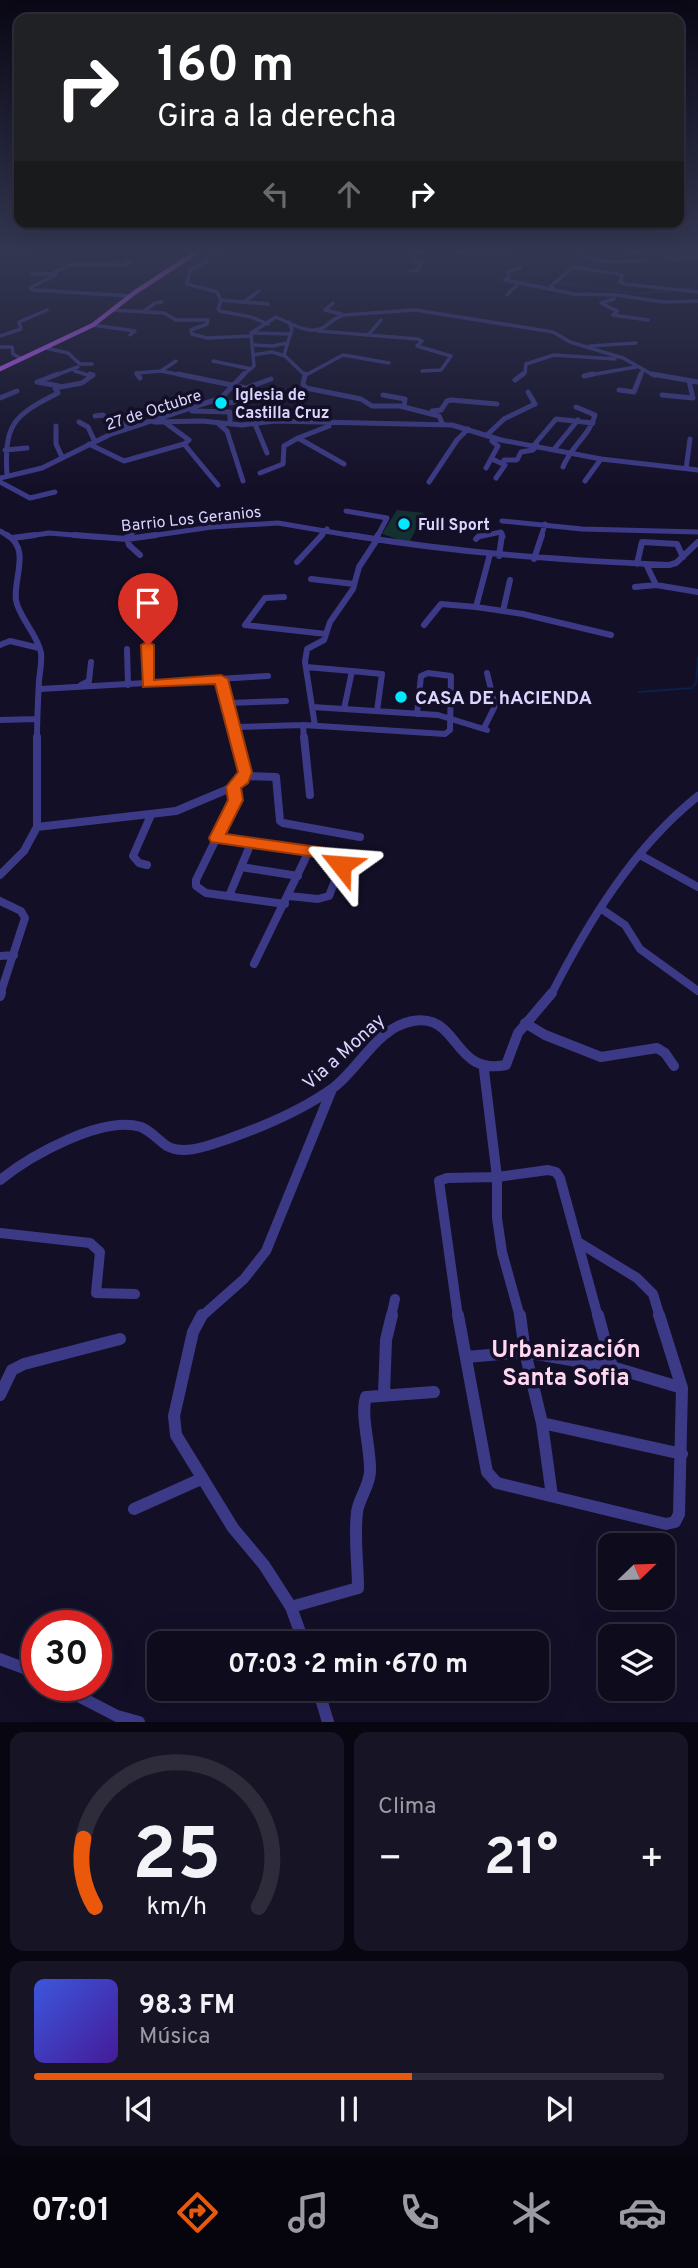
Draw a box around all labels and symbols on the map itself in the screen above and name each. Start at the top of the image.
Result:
street label: 27 de Octubre [103,386,204,436]
place label: Iglesia de Castilla Cruz [235,386,330,424]
marker: Iglesia de Castilla Cruz [213,395,229,411]
street label: Barrio Los Geranios [120,503,262,537]
marker: Full Sport [396,516,412,532]
place label: Full Sport [418,516,490,536]
pin [118,573,178,645]
place label: CASA DE hACIENDA [415,687,593,711]
marker: CASA DE hACIENDA [393,689,409,705]
position arrow [304,828,378,902]
street label: Via a Monay [298,1009,391,1096]
district label: Urbanización Santa Sofia [491,1336,641,1394]
north arrow [598,1533,676,1610]
speed limit sign: 30 [21,1610,112,1701]

